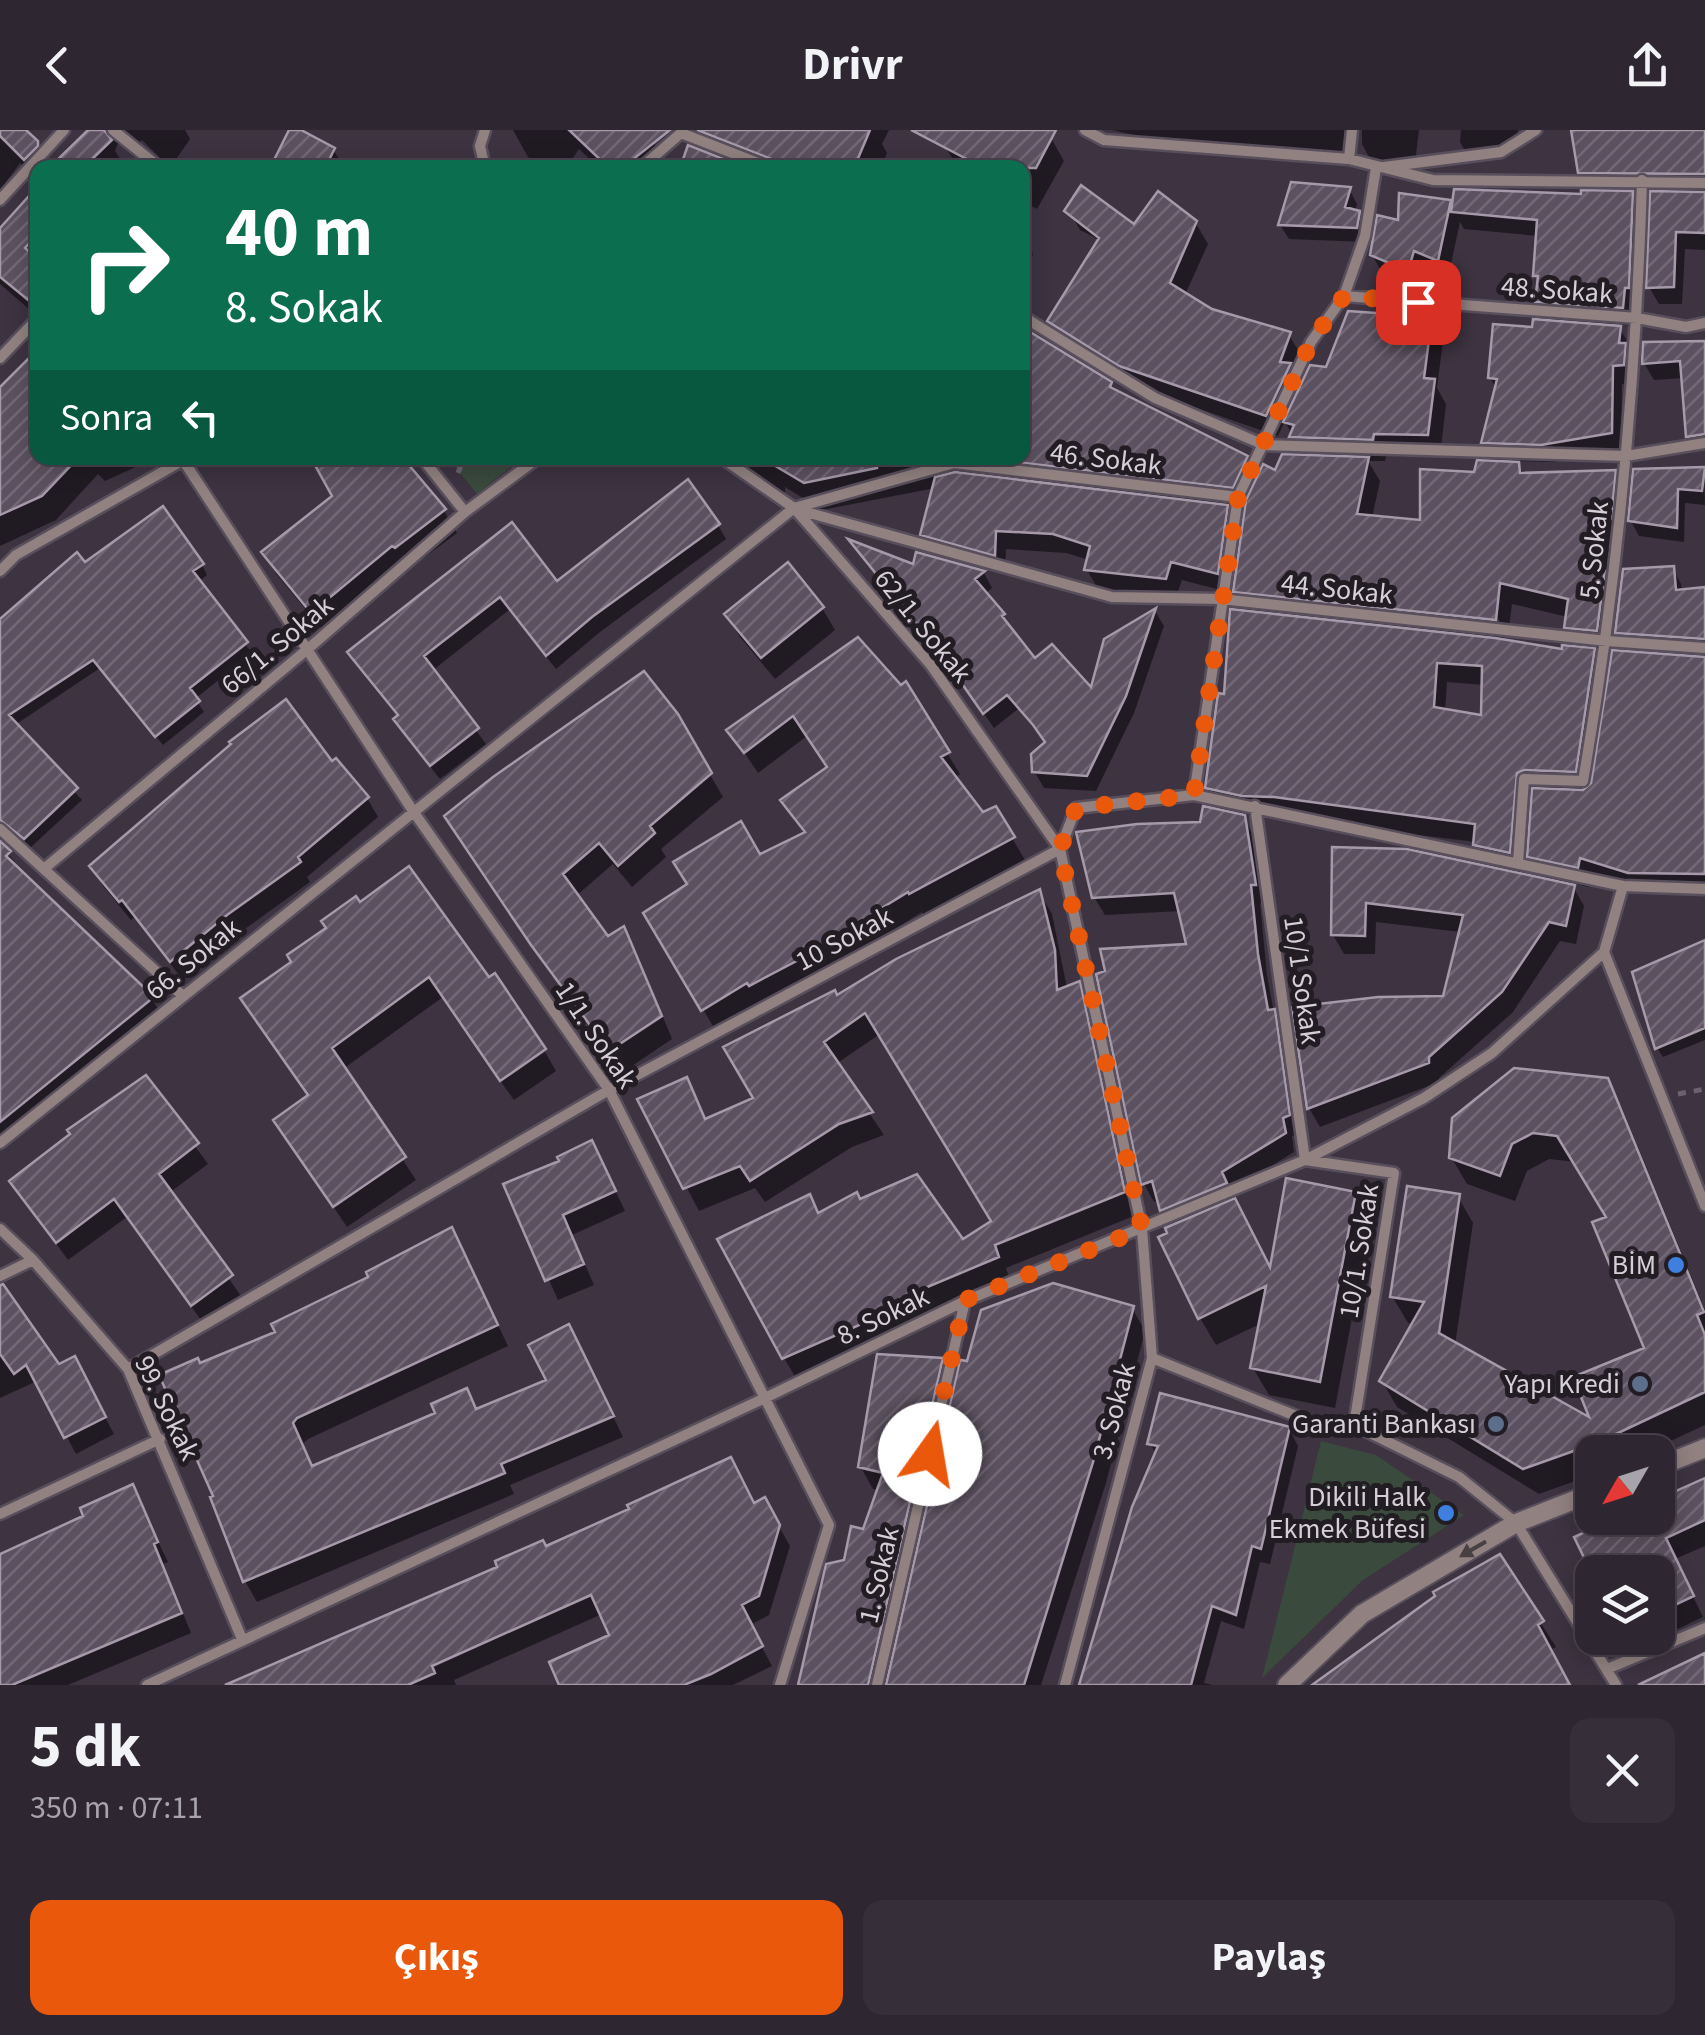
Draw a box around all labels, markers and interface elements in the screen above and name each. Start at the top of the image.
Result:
text: Drivr [802,33,903,97]
icon: back [30,38,85,93]
icon: share [1620,38,1675,93]
text: 40 m [225,183,373,283]
icon: right [60,200,190,330]
pin [1376,260,1461,345]
street label: 48. Sokak [1500,266,1614,314]
icon: arrive [1391,275,1446,330]
text: 8. Sokak [225,276,383,340]
icon: left [173,390,228,445]
text: Sonra [60,391,153,445]
street label: 46. Sokak [1048,432,1164,486]
street label: 5. Sokak [1569,499,1619,601]
street label: 62/1. Sokak [865,561,981,691]
street label: 44. Sokak [1279,563,1395,615]
street label: 66/1. Sokak [212,586,342,704]
street label: 10 Sokak [788,897,900,981]
street label: 66. Sokak [137,908,249,1010]
street label: 10/1 Sokak [1273,913,1331,1047]
street label: 1/1. Sokak [545,973,647,1097]
street label: 10/1. Sokak [1329,1181,1389,1321]
place label: BİM [1612,1245,1656,1285]
marker: BİM [1665,1254,1687,1276]
street label: 8. Sokak [830,1276,936,1355]
street label: 99. Sokak [124,1349,210,1467]
street label: 3. Sokak [1082,1358,1146,1464]
place label: Yapı Kredi [1503,1364,1620,1404]
marker: Yapı Kredi [1629,1373,1651,1395]
position arrow [878,1402,982,1506]
place label: Garanti Bankası [1292,1404,1476,1444]
marker: Garanti Bankası [1485,1413,1507,1435]
north arrow [1575,1435,1675,1535]
map controls [1575,1435,1675,1655]
place label: Dikili Halk Ekmek Büfesi [1269,1477,1426,1549]
marker: Dikili Halk Ekmek Büfesi [1435,1502,1457,1524]
street label: 1. Sokak [848,1523,910,1627]
one-way arrow [1459,1540,1487,1557]
button: layers [1575,1555,1675,1655]
text: 5 dk [30,1705,141,1790]
button: close [1570,1718,1675,1823]
text: 350 m · 07:11 [30,1785,203,1831]
button: Çıkış [30,1900,843,2015]
button: Paylaş [863,1900,1675,2015]

